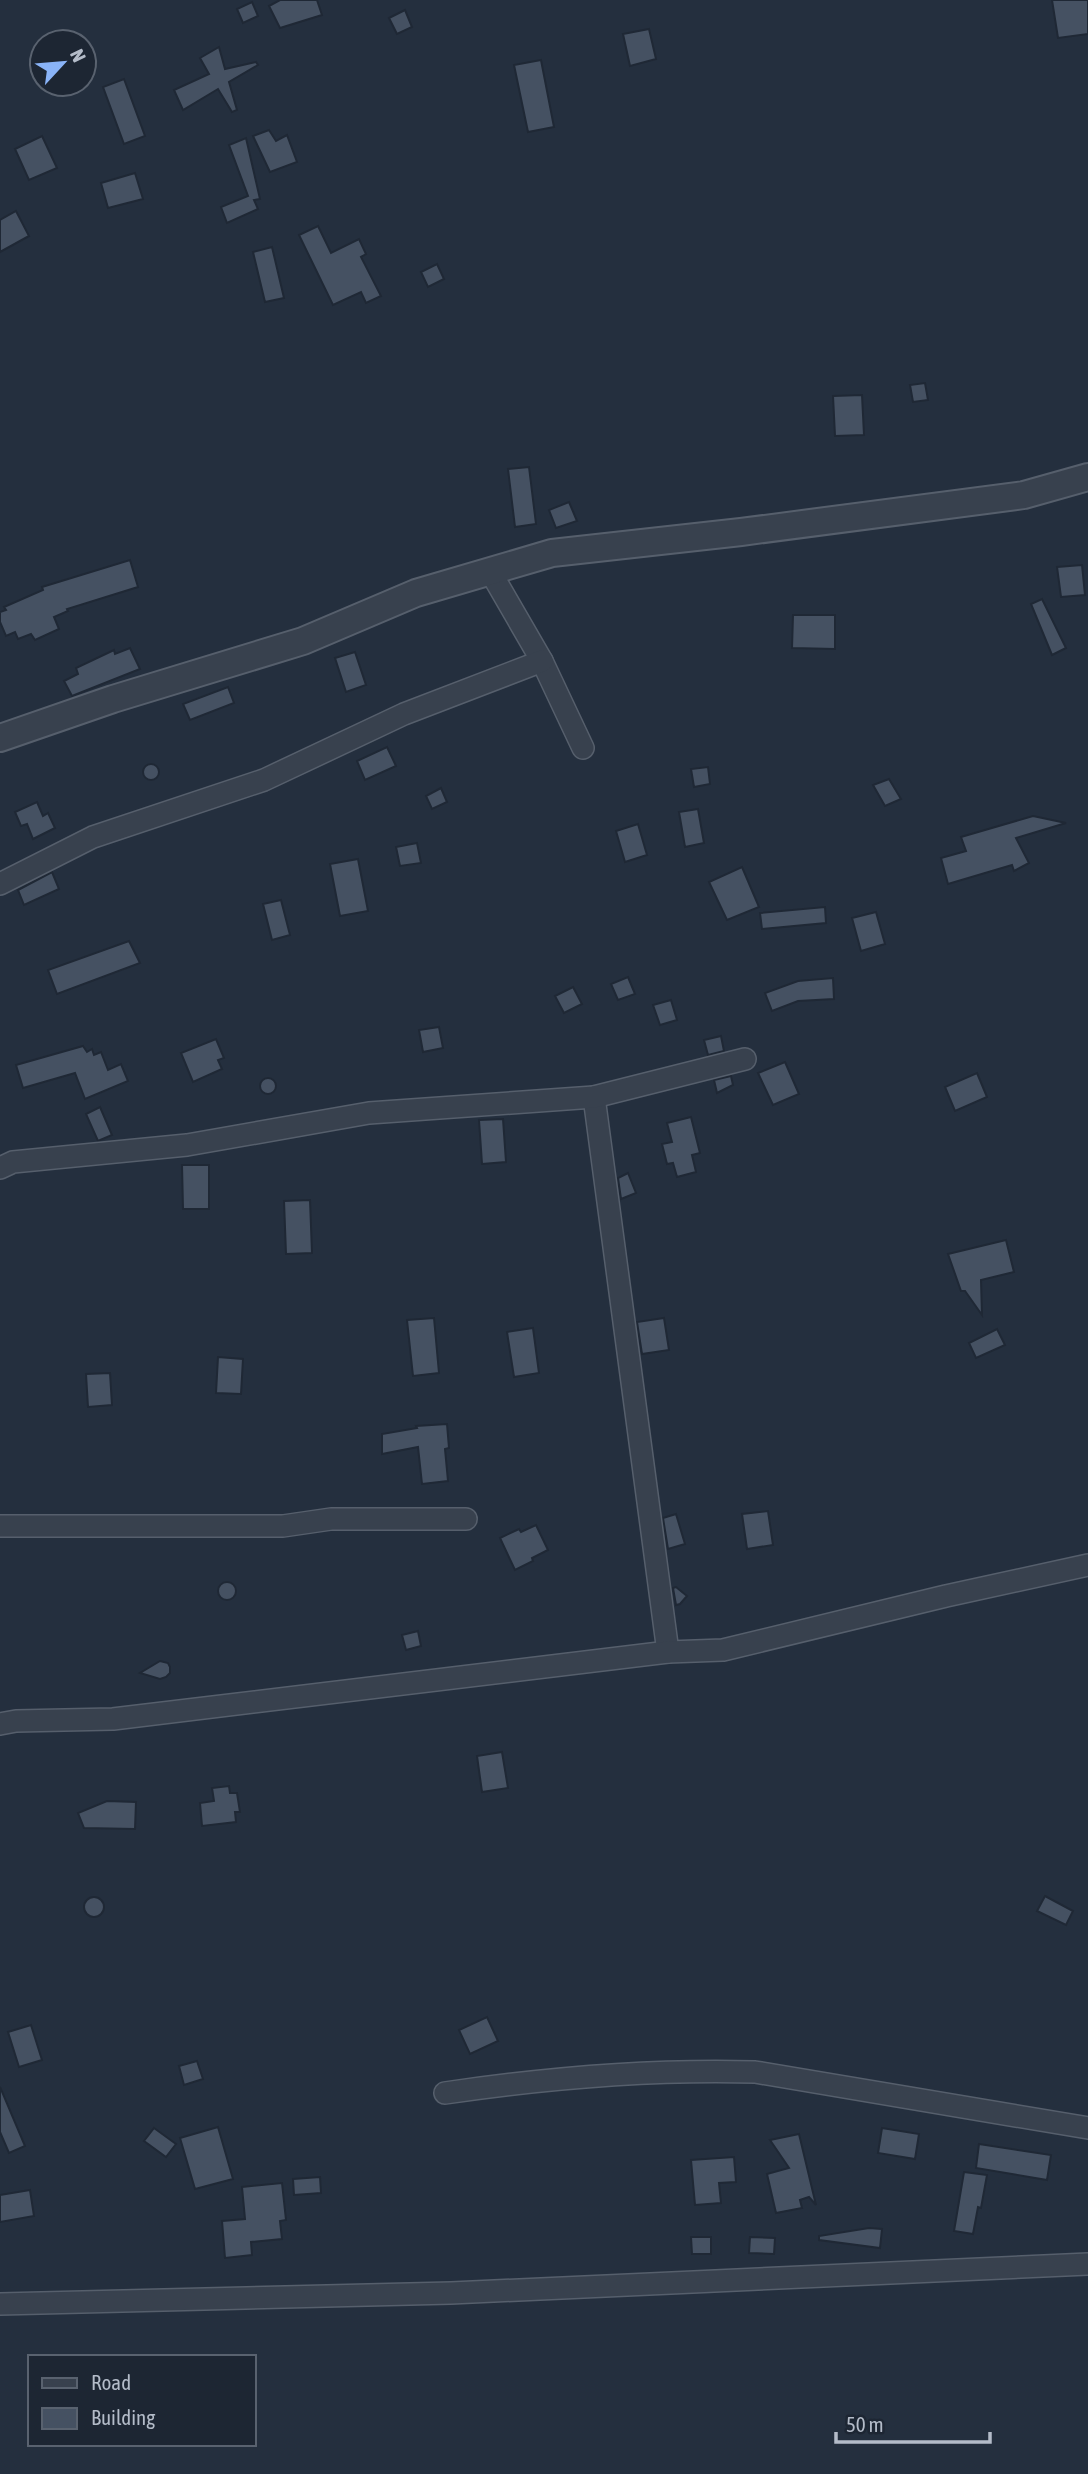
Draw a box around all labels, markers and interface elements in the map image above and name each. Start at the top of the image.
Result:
north arrow [28,28,98,98]
text: N [66,46,91,65]
legend [28,2355,256,2446]
text: Road [91,2370,131,2394]
scale bar [836,2400,990,2444]
text: Building [91,2405,155,2429]
text: 50 m [846,2412,884,2436]

